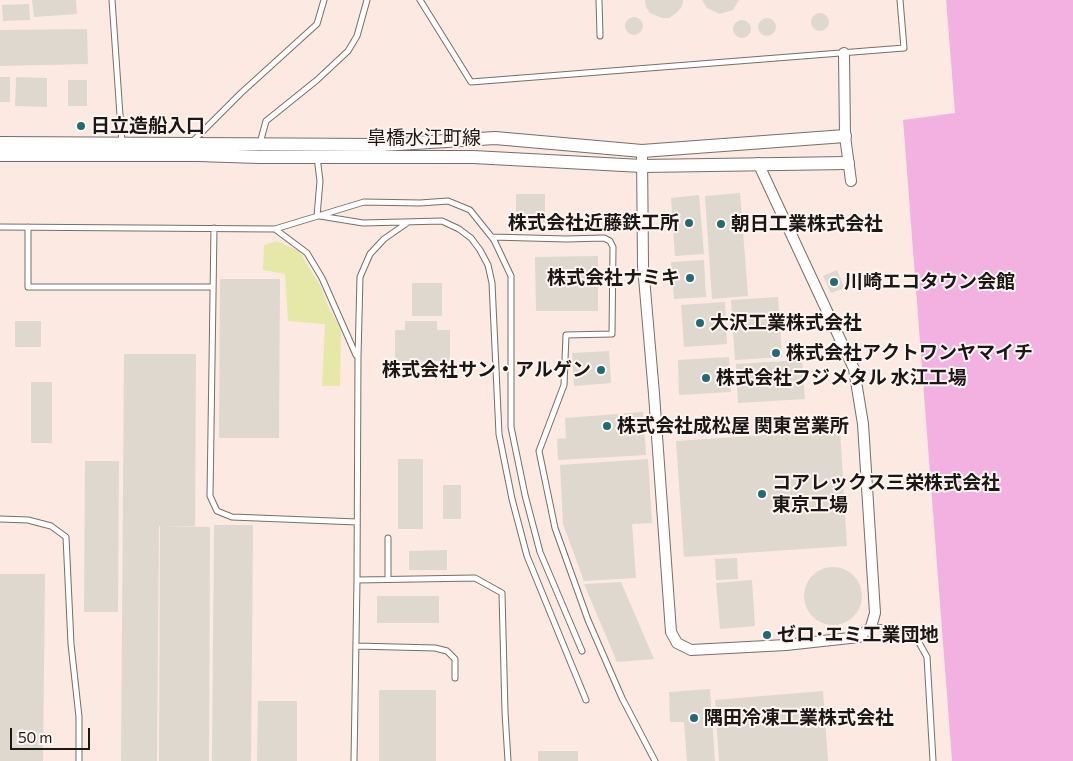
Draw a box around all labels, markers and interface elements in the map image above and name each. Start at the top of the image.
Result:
place label: 日立造船入口 [91,115,205,137]
marker: 日立造船入口 [75,120,87,132]
street label: 皐橋水江町線 [367,127,481,149]
place label: 株式会社近藤鉄工所 [508,212,679,234]
place label: 朝日工業株式会社 [731,213,883,235]
marker: 株式会社近藤鉄工所 [683,217,695,229]
marker: 朝日工業株式会社 [715,218,727,230]
place label: 株式会社ナミキ [547,267,680,289]
place label: 川崎エコタウン会館 [844,271,1015,293]
marker: 株式会社ナミキ [684,272,696,284]
marker: 川崎エコタウン会館 [828,276,840,288]
place label: 大沢工業株式会社 [710,312,862,334]
marker: 大沢工業株式会社 [694,317,706,329]
place label: 株式会社アクトワンヤマイチ [786,342,1033,364]
marker: 株式会社アクトワンヤマイチ [770,347,782,359]
place label: 株式会社サン・アルゲン [382,359,591,381]
marker: 株式会社サン・アルゲン [595,364,607,376]
place label: 株式会社フジメタル 水江工場 [716,367,967,389]
marker: 株式会社フジメタル 水江工場 [700,372,712,384]
place label: 株式会社成松屋 関東営業所 [617,415,849,437]
marker: 株式会社成松屋 関東営業所 [601,420,613,432]
place label: コアレックス三栄株式会社 東京工場 [772,472,1000,516]
marker: コアレックス三栄株式会社 東京工場 [756,488,768,500]
place label: ゼロ･エミ工業団地 [777,624,938,646]
marker: ゼロ･エミ工業団地 [761,629,773,641]
place label: 隅田冷凍工業株式会社 [704,707,894,729]
marker: 隅田冷凍工業株式会社 [688,712,700,724]
scale bar [12,718,92,750]
text: 50 m [18,728,52,746]

